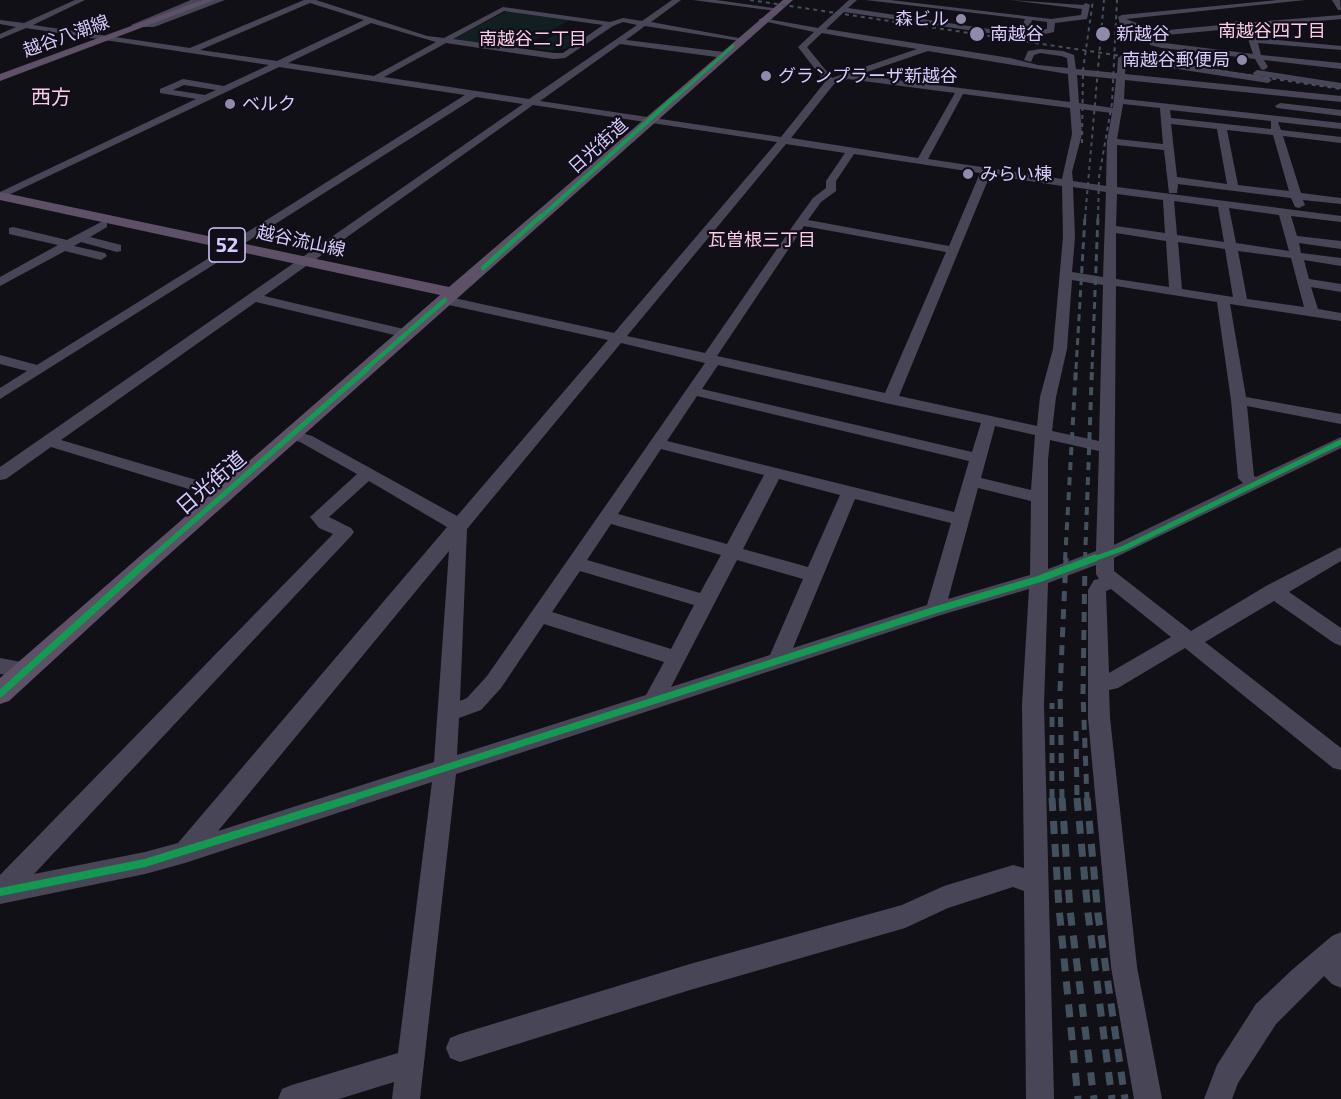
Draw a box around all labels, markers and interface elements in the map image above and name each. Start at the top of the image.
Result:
place label: 森ビル [895,8,949,30]
street label: 越谷八潮線 [20,10,112,62]
marker: 森ビル [954,12,968,26]
district label: 南越谷四丁目 [1218,20,1326,42]
place label: 南越谷 [990,23,1044,45]
place label: 新越谷 [1116,23,1170,45]
marker: 南越谷 [968,25,986,43]
marker: 新越谷 [1094,25,1112,43]
district label: 南越谷二丁目 [479,28,587,50]
place label: 南越谷郵便局 [1122,49,1230,71]
marker: 南越谷郵便局 [1235,53,1249,67]
place label: グランプラーザ新越谷 [778,65,958,87]
marker: グランプラーザ新越谷 [759,69,773,83]
district label: 西方 [31,85,71,109]
place label: ベルク [242,93,296,115]
marker: ベルク [223,97,237,111]
street label: 日光街道 [564,114,632,178]
place label: みらい棟 [980,163,1052,185]
marker: みらい棟 [961,167,975,181]
street label: 越谷流山線 [255,221,347,261]
road number: 52 [209,228,245,262]
district label: 瓦曽根三丁目 [708,229,816,251]
street label: 日光街道 [171,446,251,520]

